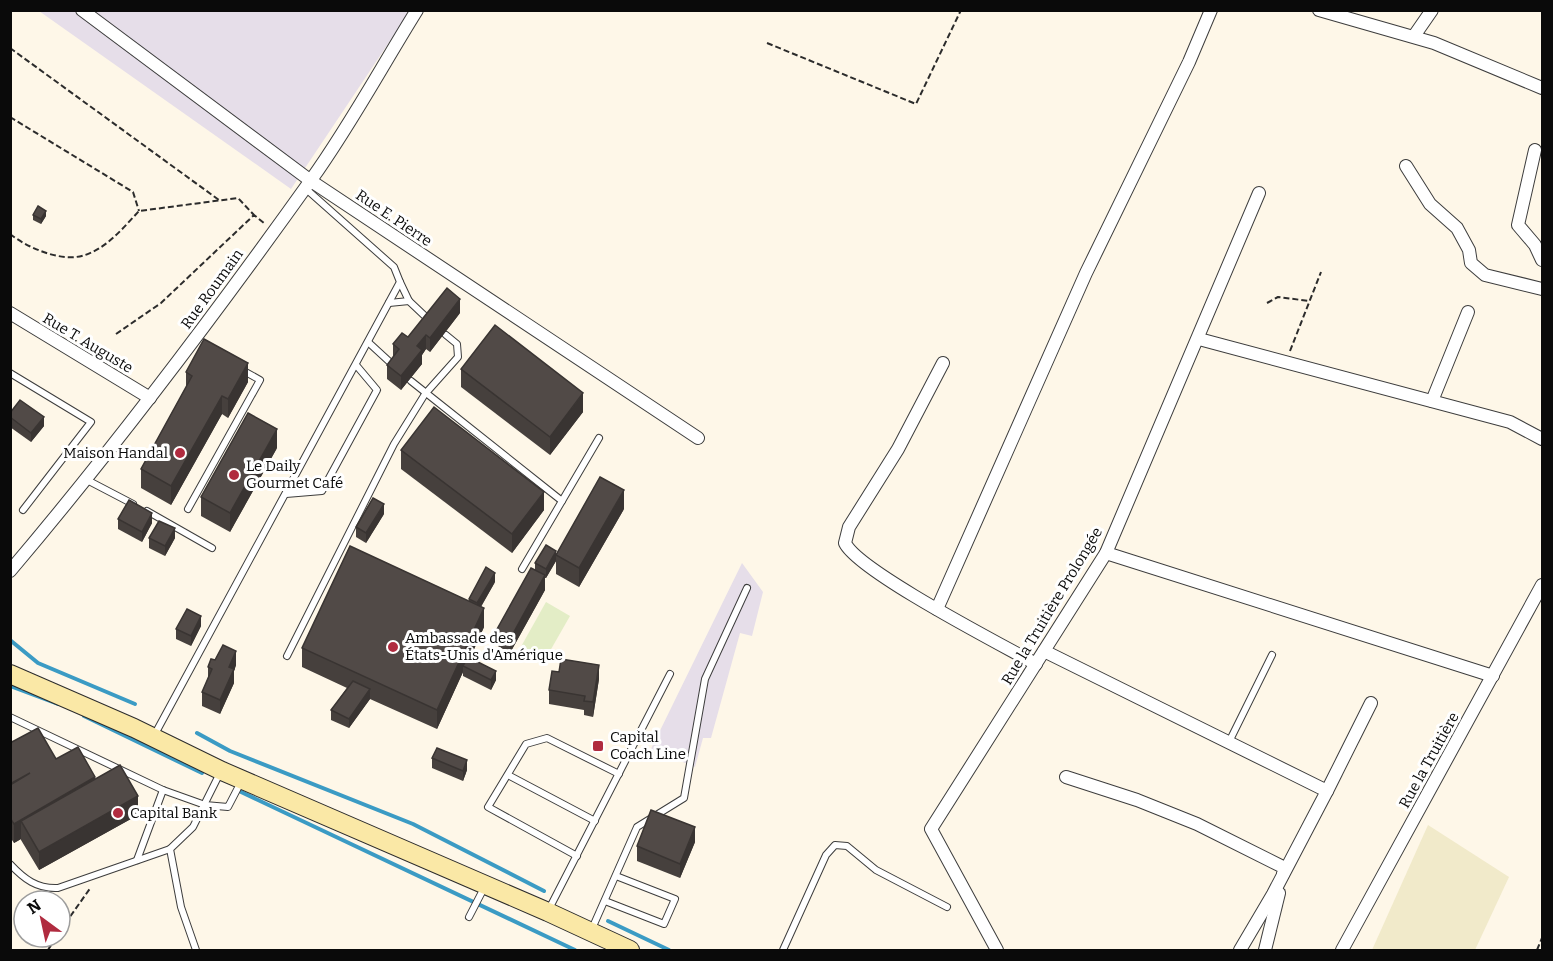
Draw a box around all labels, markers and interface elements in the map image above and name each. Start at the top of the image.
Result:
street label: Rue E. Pierre [352,186,436,250]
street label: Rue Roumain [177,245,247,332]
street label: Rue T. Auguste [40,309,136,377]
place label: Maison Handal [63,444,168,462]
marker: Maison Handal [173,446,187,460]
place label: Le Daily Gourmet Café [246,457,343,492]
marker: Le Daily Gourmet Café [227,468,241,482]
street label: Rue la Truitière Prolongée [998,524,1106,688]
place label: Ambassade des États-Unis d'Amérique [405,629,563,664]
marker: Ambassade des États-Unis d'Amérique [386,640,400,654]
street label: Rue la Truitière [1395,709,1463,811]
place label: Capital Coach Line [610,728,686,763]
marker: Capital Coach Line [591,739,605,753]
place label: Capital Bank [130,804,218,822]
marker: Capital Bank [111,806,125,820]
north arrow [12,889,72,949]
text: N [24,896,44,918]

